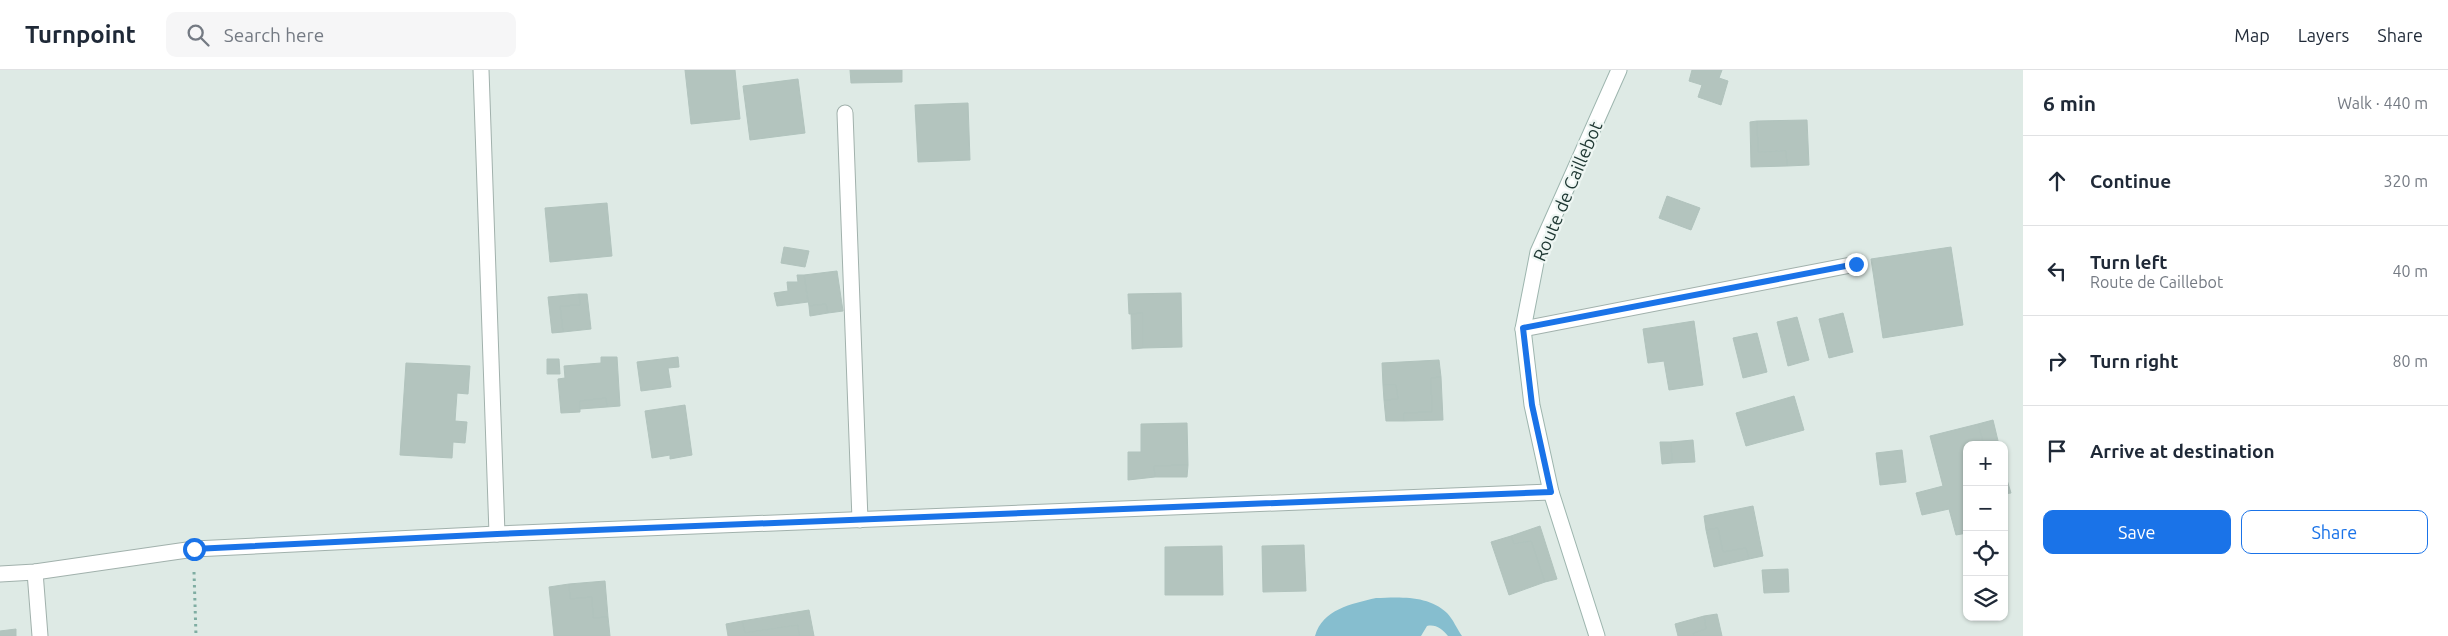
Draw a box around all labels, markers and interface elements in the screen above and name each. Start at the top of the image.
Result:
search box [166,12,516,57]
text: Turnpoint [25,21,136,48]
icon: search [184,21,212,49]
text: Search here [224,24,324,46]
text: Map [2234,25,2270,45]
text: Layers [2298,25,2349,45]
text: Share [2377,25,2423,45]
text: 6 min [2043,91,2096,115]
text: Walk · 440 m [2337,94,2428,112]
street label: Route de Caillebot [1529,118,1605,264]
icon: ahead [2043,167,2071,195]
text: Continue [2090,170,2171,192]
text: 320 m [2383,172,2428,190]
text: Turn left [2090,251,2168,273]
route end [1845,253,1868,276]
icon: left [2043,257,2071,285]
text: 40 m [2392,262,2428,280]
text: Route de Caillebot [2090,273,2223,291]
icon: right [2043,347,2071,375]
text: Turn right [2090,350,2178,372]
text: 80 m [2392,352,2428,370]
icon: arrive [2043,437,2071,465]
text: Arrive at destination [2090,440,2275,462]
map controls [1963,441,2008,621]
button: + [1963,441,2008,486]
button: − [1963,486,2008,531]
button: Save [2043,510,2231,554]
button: Share [2241,510,2428,554]
button: locate [1963,531,2008,576]
route start [183,538,206,561]
button: layers [1963,576,2008,621]

